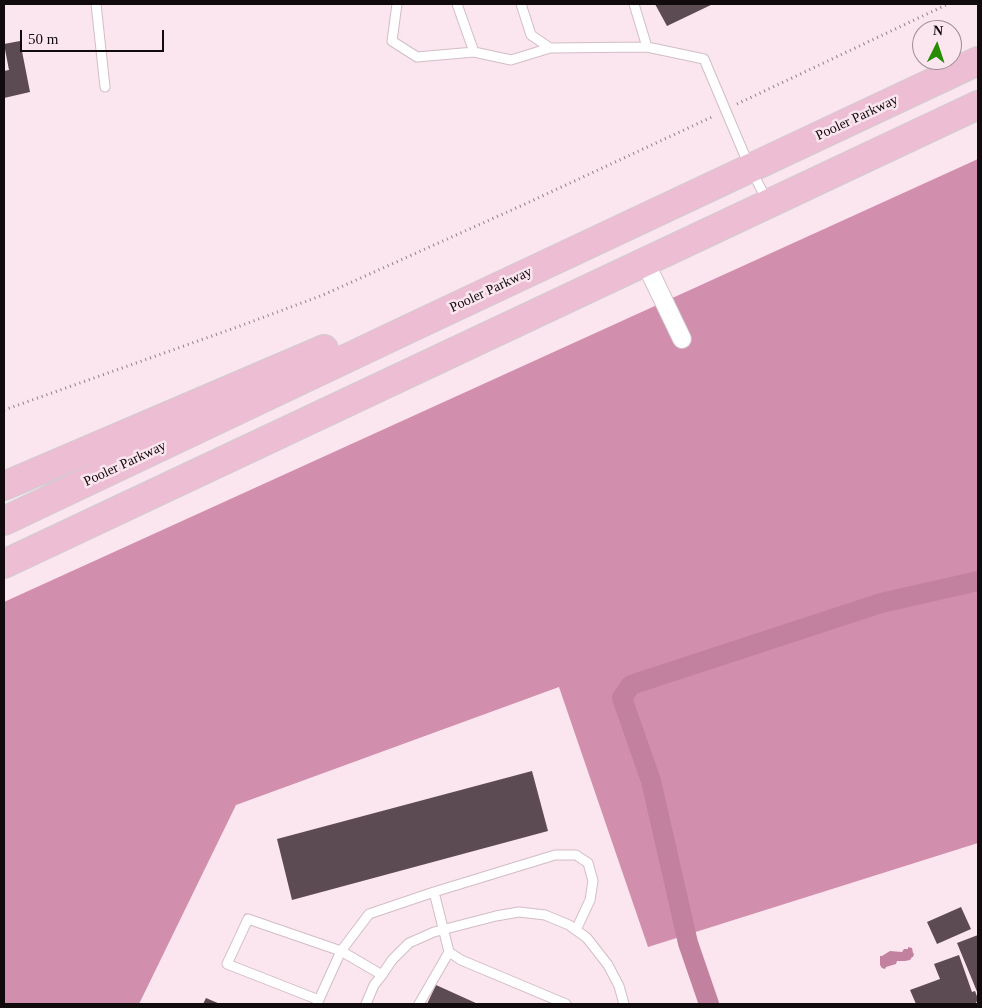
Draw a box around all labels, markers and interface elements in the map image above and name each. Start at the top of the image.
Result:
scale bar [22,20,166,52]
north arrow [912,20,962,70]
text: N [932,23,944,38]
text: 50 m [28,31,58,47]
street label: Pooler Parkway [813,92,901,144]
street label: Pooler Parkway [447,264,535,316]
street label: Pooler Parkway [81,438,169,490]

